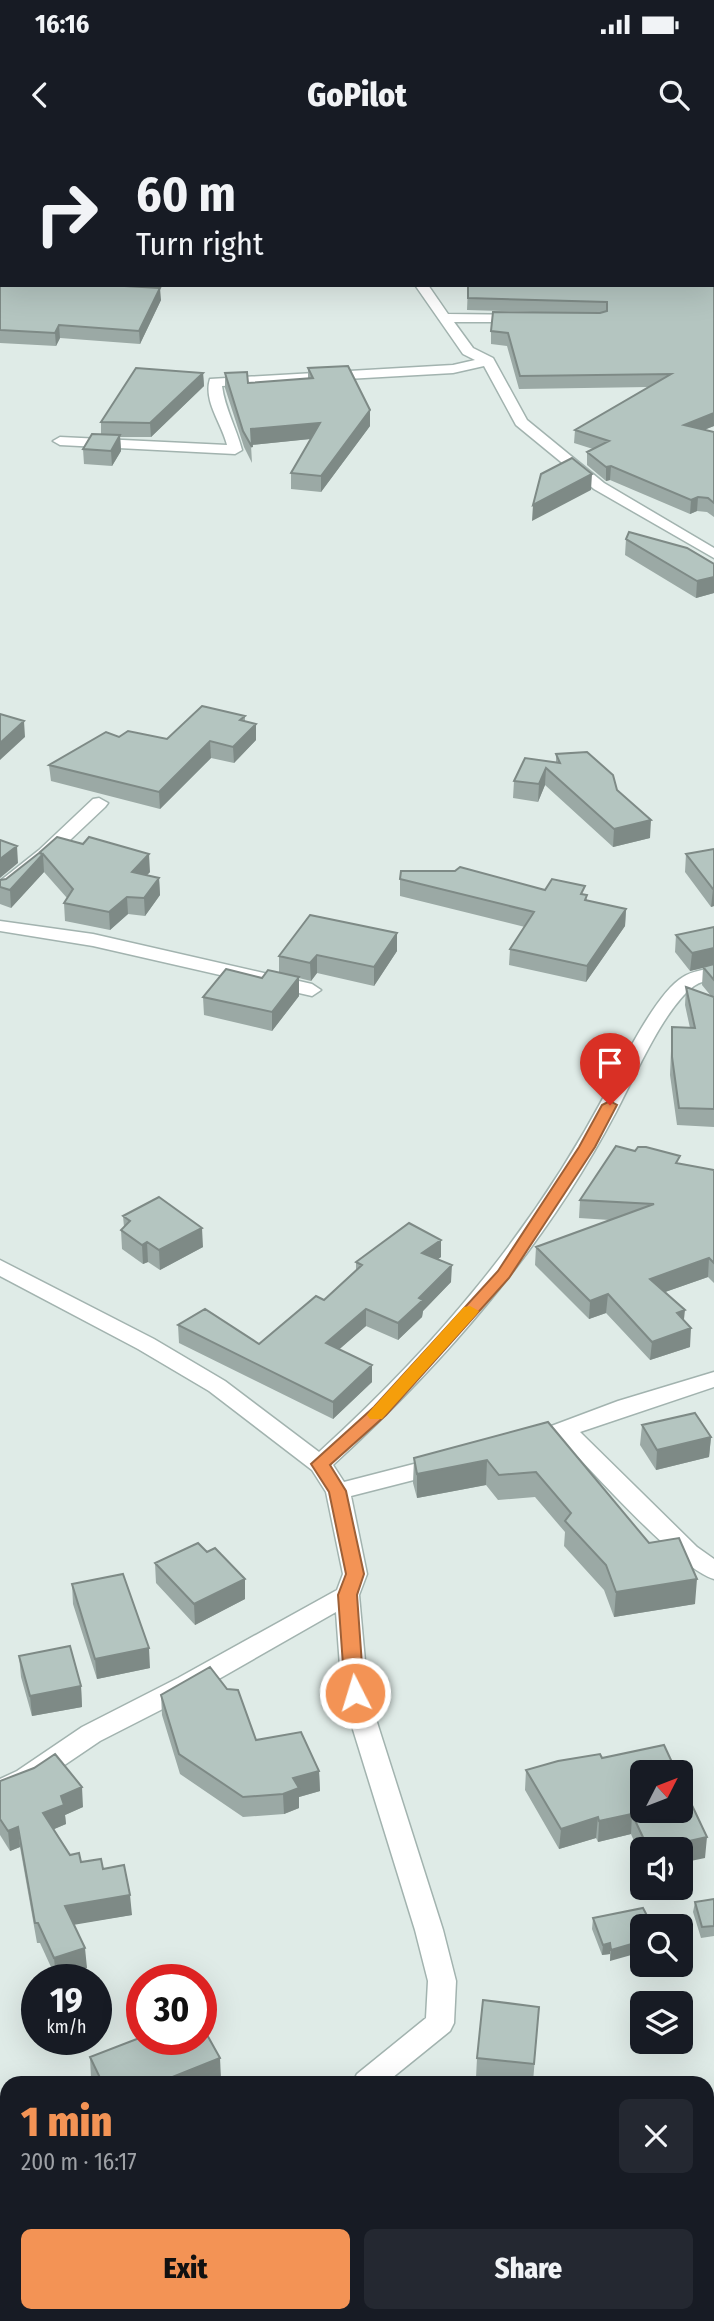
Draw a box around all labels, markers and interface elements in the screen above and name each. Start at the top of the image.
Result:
text: 16:16 [35,9,89,40]
icon: back [21,76,59,114]
text: GoPilot [307,76,407,114]
icon: search [655,76,693,114]
text: 60 m [136,165,236,224]
icon: right [21,168,112,259]
text: Turn right [136,225,263,263]
pin [580,1033,640,1105]
icon: arrive [591,1044,629,1082]
position arrow [318,1656,392,1730]
north arrow [630,1760,693,1824]
map controls [630,1760,693,2054]
button: sound [630,1837,693,1900]
button: search [630,1914,693,1977]
speed limit sign: 30 [126,1964,217,2055]
text: 19 [50,1979,83,2021]
button: layers [630,1991,693,2054]
text: km/h [46,2016,87,2038]
text: 1 min [21,2097,112,2147]
button: close [619,2099,693,2173]
text: 200 m · 16:17 [21,2148,136,2176]
button: Exit [21,2229,350,2309]
button: Share [364,2229,693,2309]

